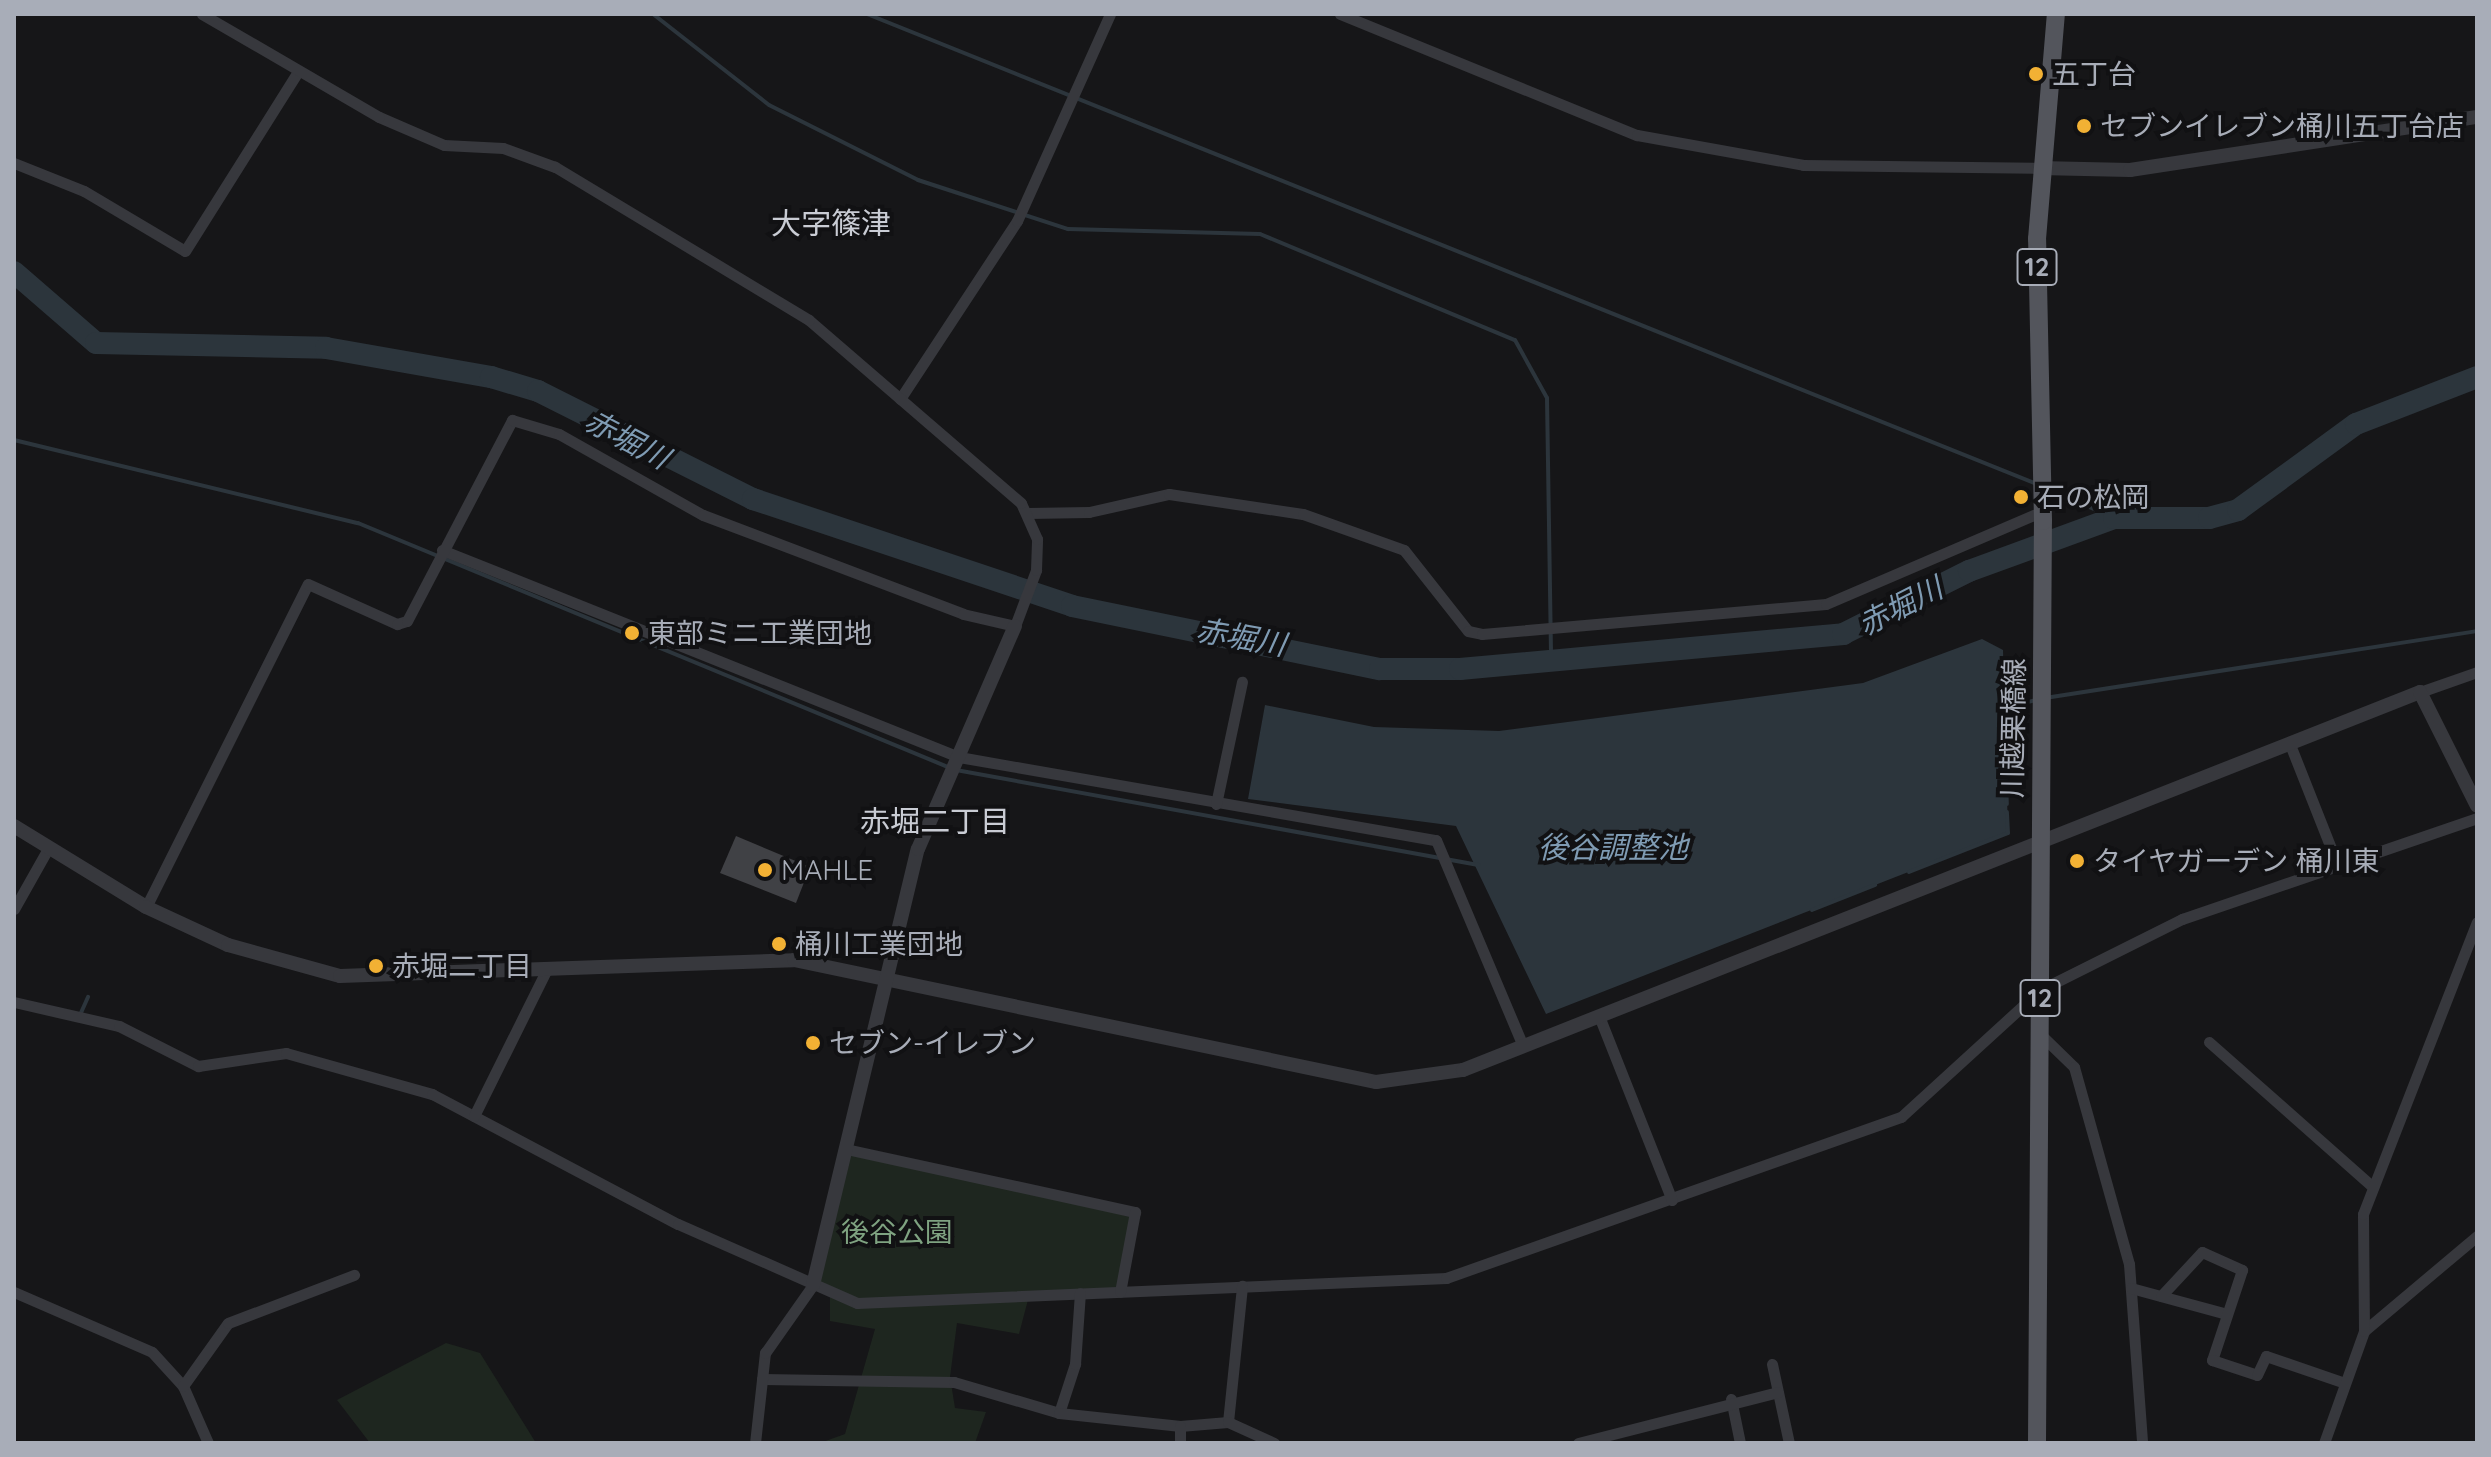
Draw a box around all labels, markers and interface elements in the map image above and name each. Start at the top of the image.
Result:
place label: 五丁台 [2052,57,2136,91]
marker: 五丁台 [2027,65,2045,83]
place label: セブンイレブン桶川五丁台店 [2100,109,2464,143]
marker: セブンイレブン桶川五丁台店 [2075,117,2093,135]
district label: 大字篠津 [771,205,891,241]
road number: 12 [2015,245,2059,289]
water label: 赤堀川 [579,402,675,476]
place label: 石の松岡 [2037,480,2149,514]
marker: 石の松岡 [2012,488,2030,506]
water label: 赤堀川 [1852,570,1948,642]
water label: 赤堀川 [1194,611,1288,663]
place label: 東部ミニ工業団地 [648,616,872,650]
marker: 東部ミニ工業団地 [623,624,641,642]
street label: 川越栗橋線 [1995,658,2031,798]
district label: 赤堀二丁目 [860,803,1010,839]
water label: 後谷調整池 [1538,829,1688,865]
place label: タイヤガーデン 桶川東 [2093,844,2381,878]
marker: タイヤガーデン 桶川東 [2068,852,2086,870]
place label: MAHLE [781,853,873,887]
marker: MAHLE [756,861,774,879]
place label: 桶川工業団地 [795,927,963,961]
marker: 桶川工業団地 [770,935,788,953]
place label: 赤堀二丁目 [392,949,532,983]
marker: 赤堀二丁目 [367,957,385,975]
road number: 12 [2018,976,2062,1020]
place label: セブン-イレブン [829,1026,1036,1060]
marker: セブン-イレブン [804,1034,822,1052]
park label: 後谷公園 [841,1215,953,1249]

